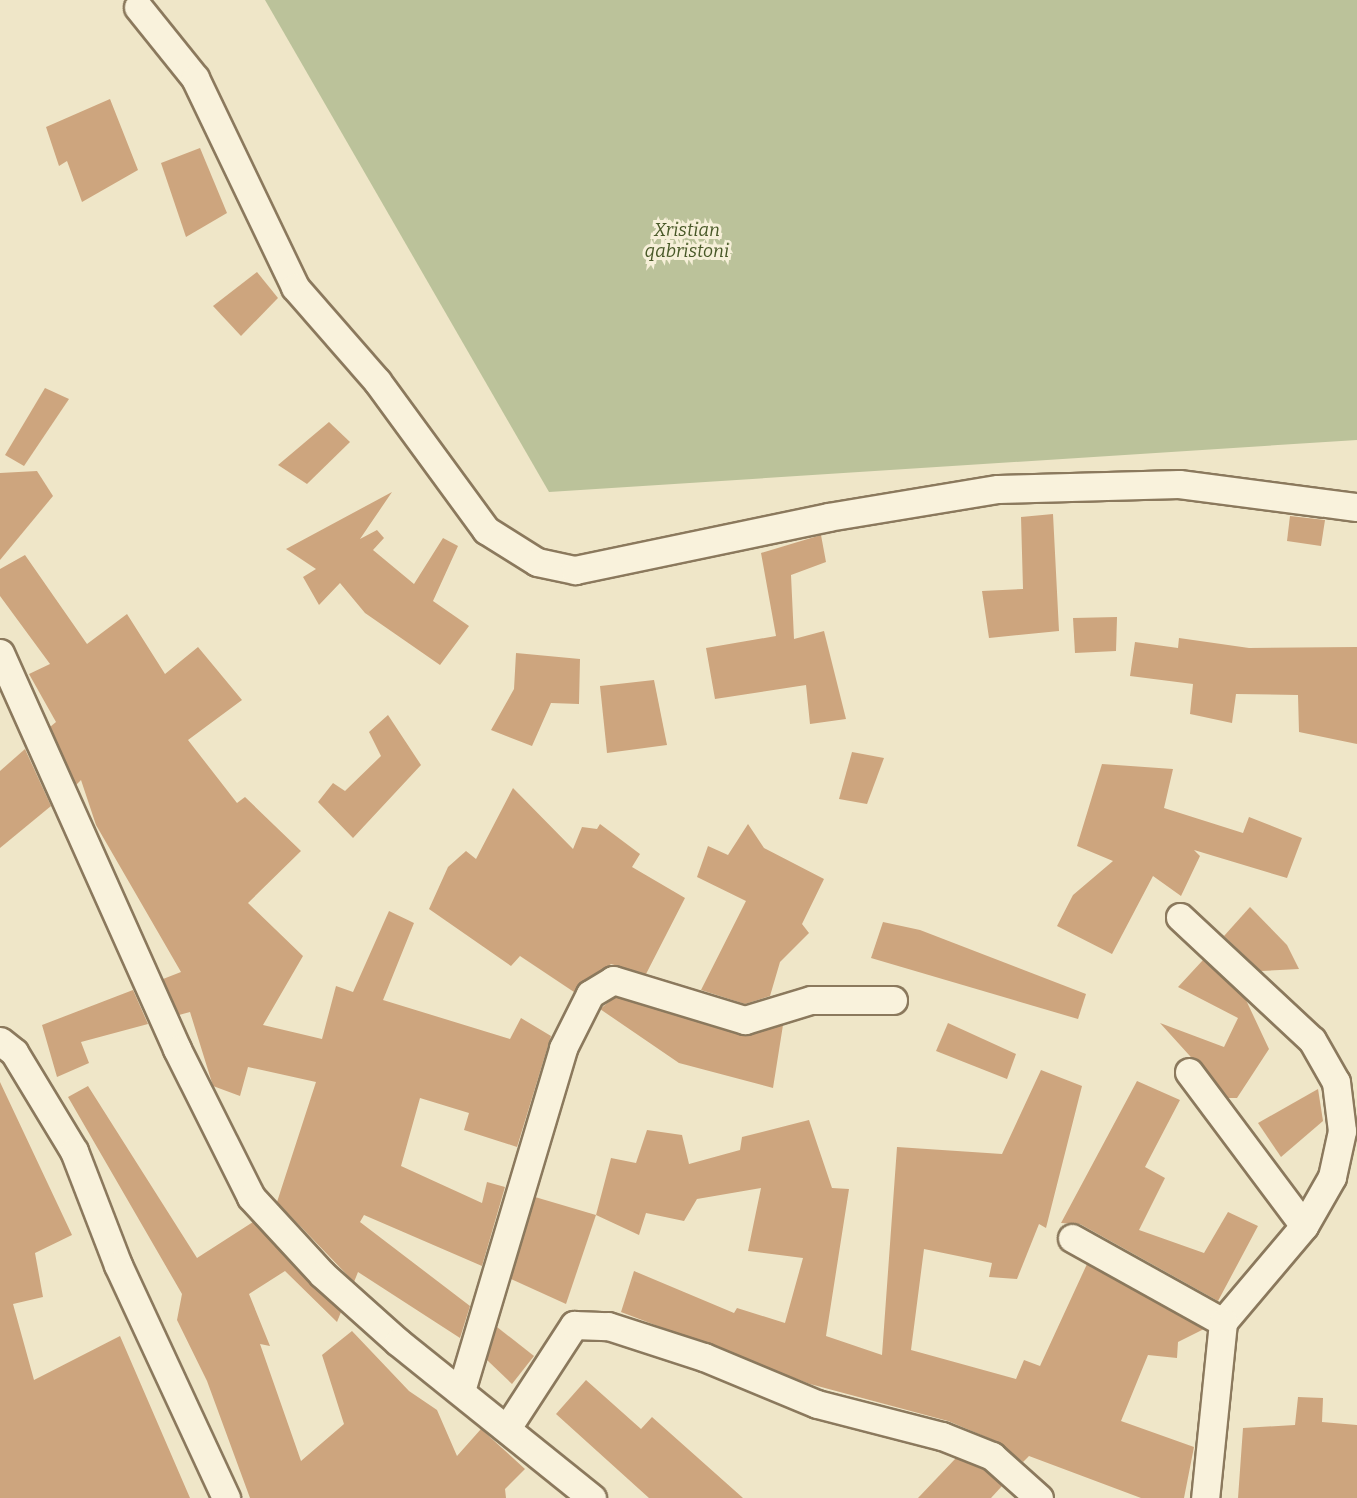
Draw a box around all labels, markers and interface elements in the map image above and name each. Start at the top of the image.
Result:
park label: Xristian qabristoni [645,220,729,262]

